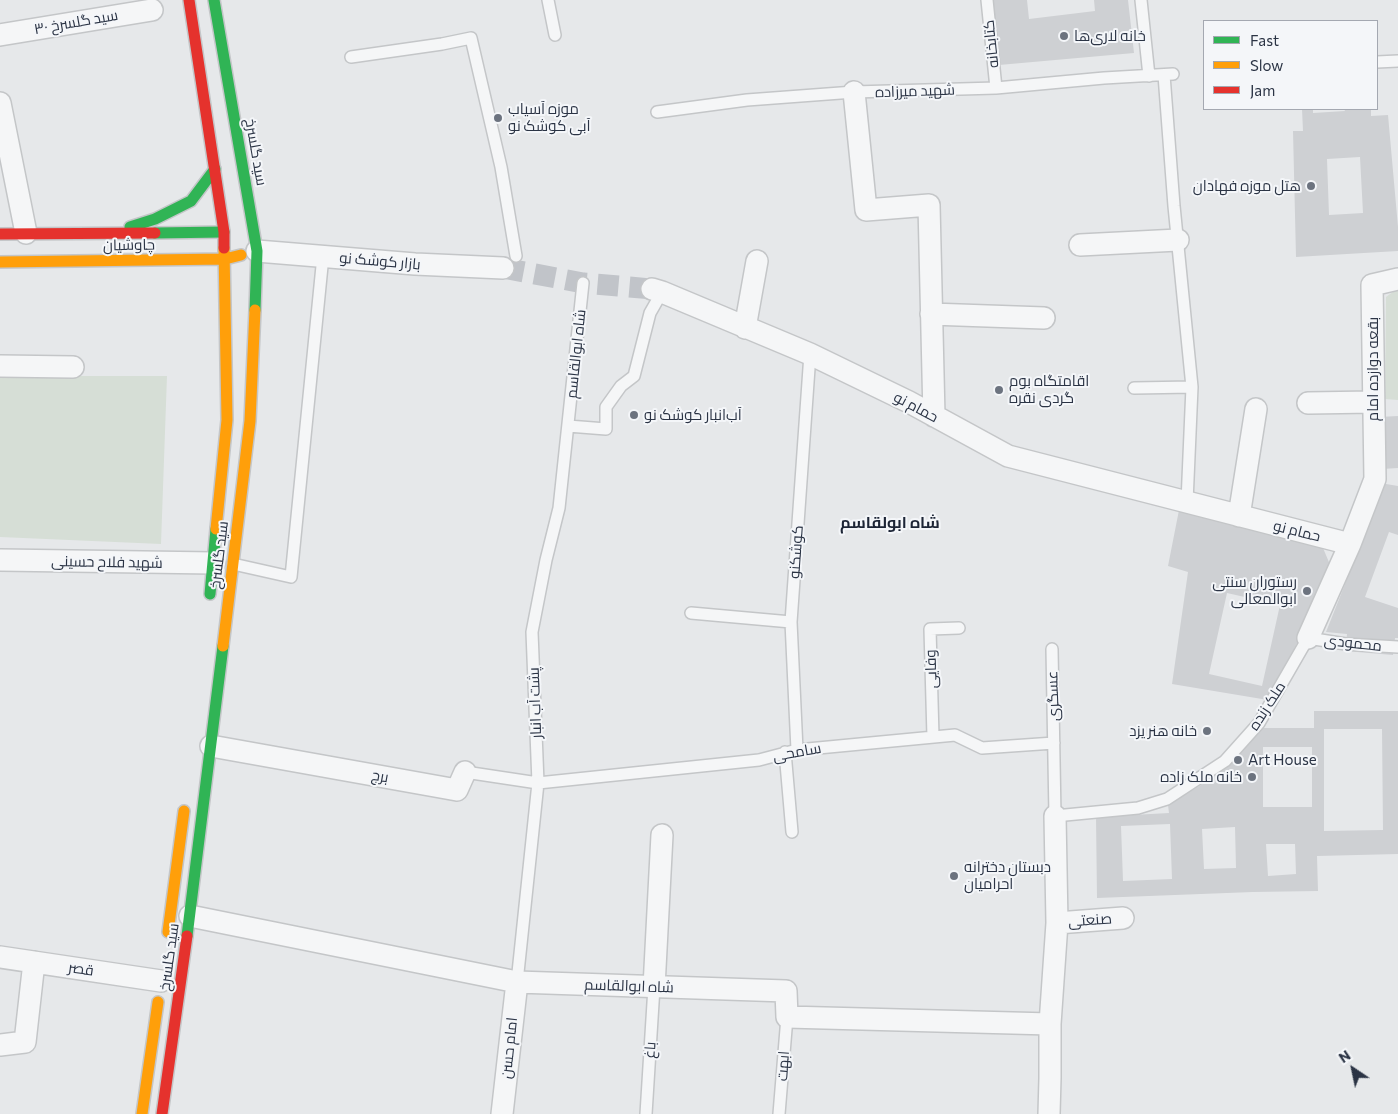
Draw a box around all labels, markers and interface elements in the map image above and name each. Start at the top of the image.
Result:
street label: سید گلسرخ ۳۰ [33,6,119,38]
street label: کتابخانه [980,19,1002,69]
legend [1203,20,1378,110]
place label: خانه لاری‌ها [1074,27,1146,45]
marker: خانه لاری‌ها [1058,30,1070,42]
text: Fast [1250,31,1279,49]
text: Slow [1250,56,1283,74]
street label: شهید میرزاده [875,81,955,101]
text: Jam [1250,81,1275,99]
place label: موزه آسیاب آبی کوشک نو [508,100,590,135]
marker: موزه آسیاب آبی کوشک نو [492,112,504,124]
street label: سید گلسرخ [241,117,271,187]
place label: هتل موزه فهادان [1193,177,1301,195]
marker: هتل موزه فهادان [1305,180,1317,192]
street label: چاوشیان [103,236,155,254]
street label: بازار کوشک نو [339,248,421,274]
street label: شاه ابوالقاسم [562,308,590,400]
street label: بقعه دوازده امام [1364,317,1382,421]
place label: اقامتگاه بوم گردی نقره [1009,372,1089,407]
marker: اقامتگاه بوم گردی نقره [993,384,1005,396]
street label: حمام نو [891,388,941,426]
place label: آب‌انبار کوشک نو [644,406,742,424]
marker: آب‌انبار کوشک نو [628,409,640,421]
district label: شاه ابولقاسم [840,513,940,533]
street label: حمام نو [1272,516,1322,546]
street label: سید گلسرخ [206,520,232,590]
street label: کوشکنو [785,525,807,579]
street label: شهید فلاح حسینی [51,552,163,572]
place label: رستوران سنتی ابوالمعالی [1212,573,1297,608]
marker: رستوران سنتی ابوالمعالی [1301,585,1313,597]
street label: محمودی [1323,631,1383,655]
street label: وفایی [921,649,941,689]
street label: پشت آب انبار [525,667,545,739]
street label: عسگری [1043,671,1063,721]
street label: ملک زنده [1245,678,1289,734]
place label: خانه هنر یزد [1129,722,1197,740]
marker: خانه هنر یزد [1201,725,1213,737]
street label: سامحی [771,739,823,765]
place label: Art House [1248,751,1317,769]
marker: Art House [1232,754,1244,766]
street label: برج [370,766,390,786]
place label: خانه ملک زاده [1160,768,1242,786]
marker: خانه ملک زاده [1246,771,1258,783]
place label: دبستان دخترانه احرامیان [964,858,1051,893]
marker: دبستان دخترانه احرامیان [948,870,960,882]
street label: صنعتی [1067,909,1113,931]
street label: سید گلسرخ [155,922,183,992]
street label: قصر [67,958,95,980]
street label: شاه ابوالقاسم [584,975,674,997]
street label: امام حسن [497,1016,521,1080]
street label: باغ [640,1041,660,1059]
north arrow [1328,1044,1378,1094]
text: N [1335,1046,1353,1066]
street label: ابهت [773,1050,793,1082]

